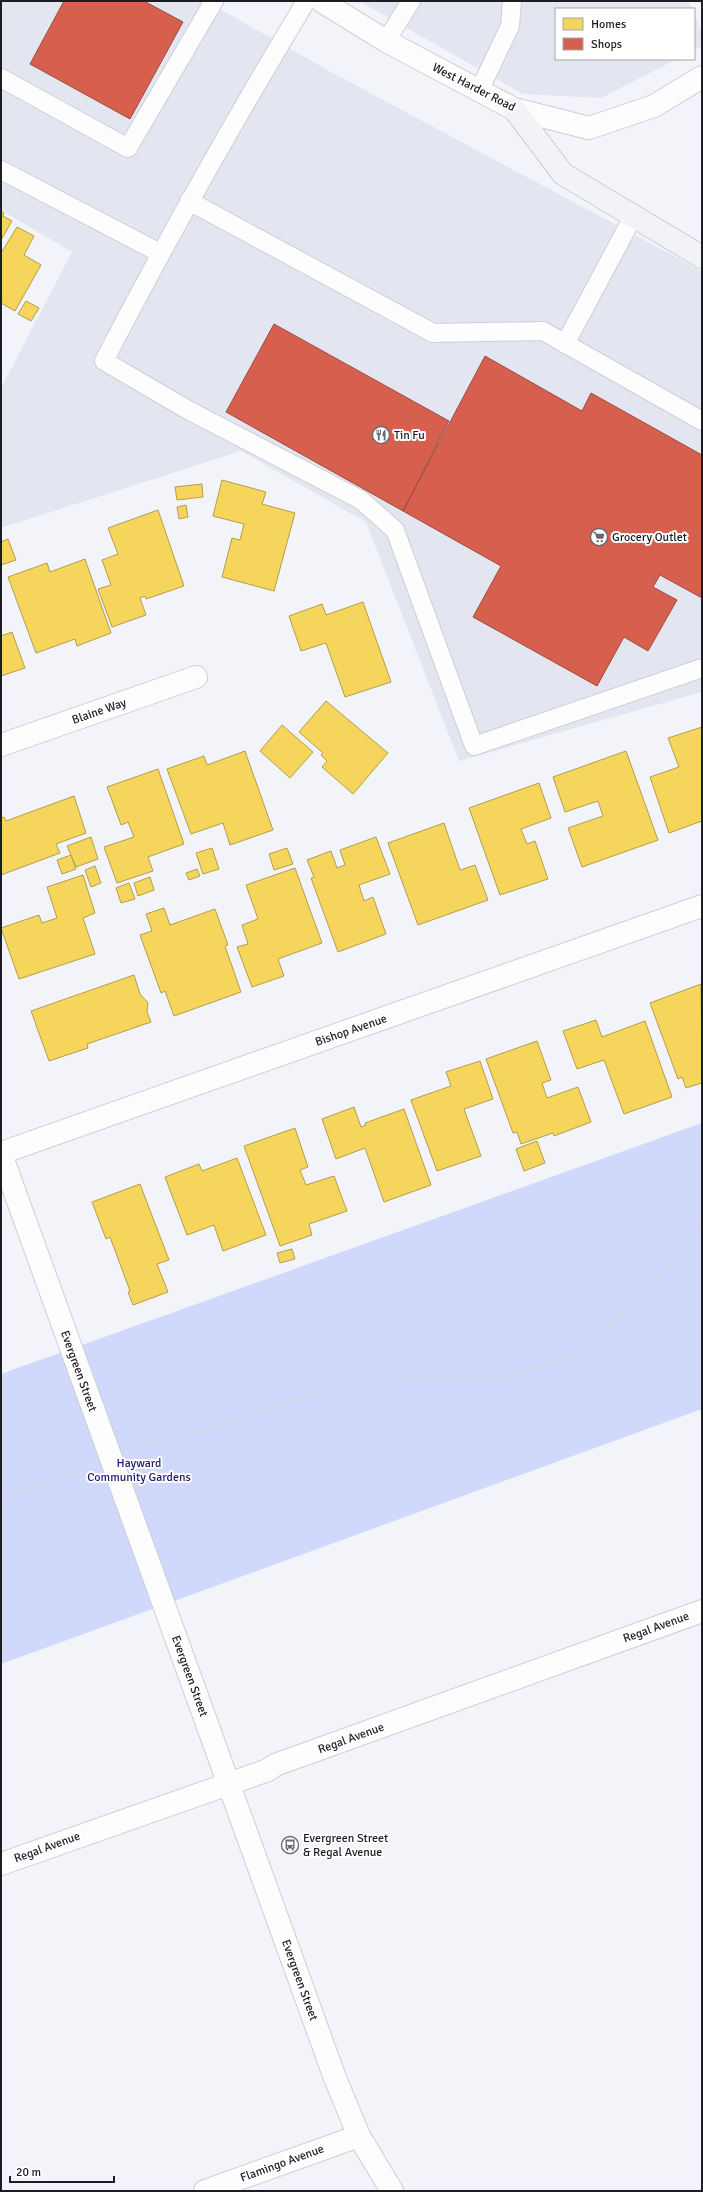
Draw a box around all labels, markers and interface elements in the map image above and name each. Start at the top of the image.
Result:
legend [555,8,695,60]
text: Homes [591,17,626,32]
text: Shops [591,37,622,52]
street label: West Harder Road [430,60,518,115]
restaurant icon: Tin Fu [371,425,391,445]
place label: Tin Fu [394,428,425,443]
supermarket icon: Grocery Outlet [589,527,609,547]
place label: Grocery Outlet [612,530,687,545]
street label: Blaine Way [70,695,129,728]
street label: Bishop Avenue [313,1011,389,1050]
street label: Evergreen Street [57,1329,100,1414]
park label: Hayward Community Gardens [87,1456,191,1485]
street label: Regal Avenue [621,1609,691,1646]
street label: Evergreen Street [168,1634,211,1719]
street label: Regal Avenue [316,1720,386,1757]
street label: Regal Avenue [12,1829,82,1866]
place label: Evergreen Street & Regal Avenue [303,1831,388,1860]
bus stop icon: Evergreen Street & Regal Avenue [280,1835,300,1855]
street label: Evergreen Street [278,1938,321,2023]
street label: Flamingo Avenue [238,2141,326,2186]
scale bar [10,2158,114,2184]
text: 20 m [16,2165,41,2180]

